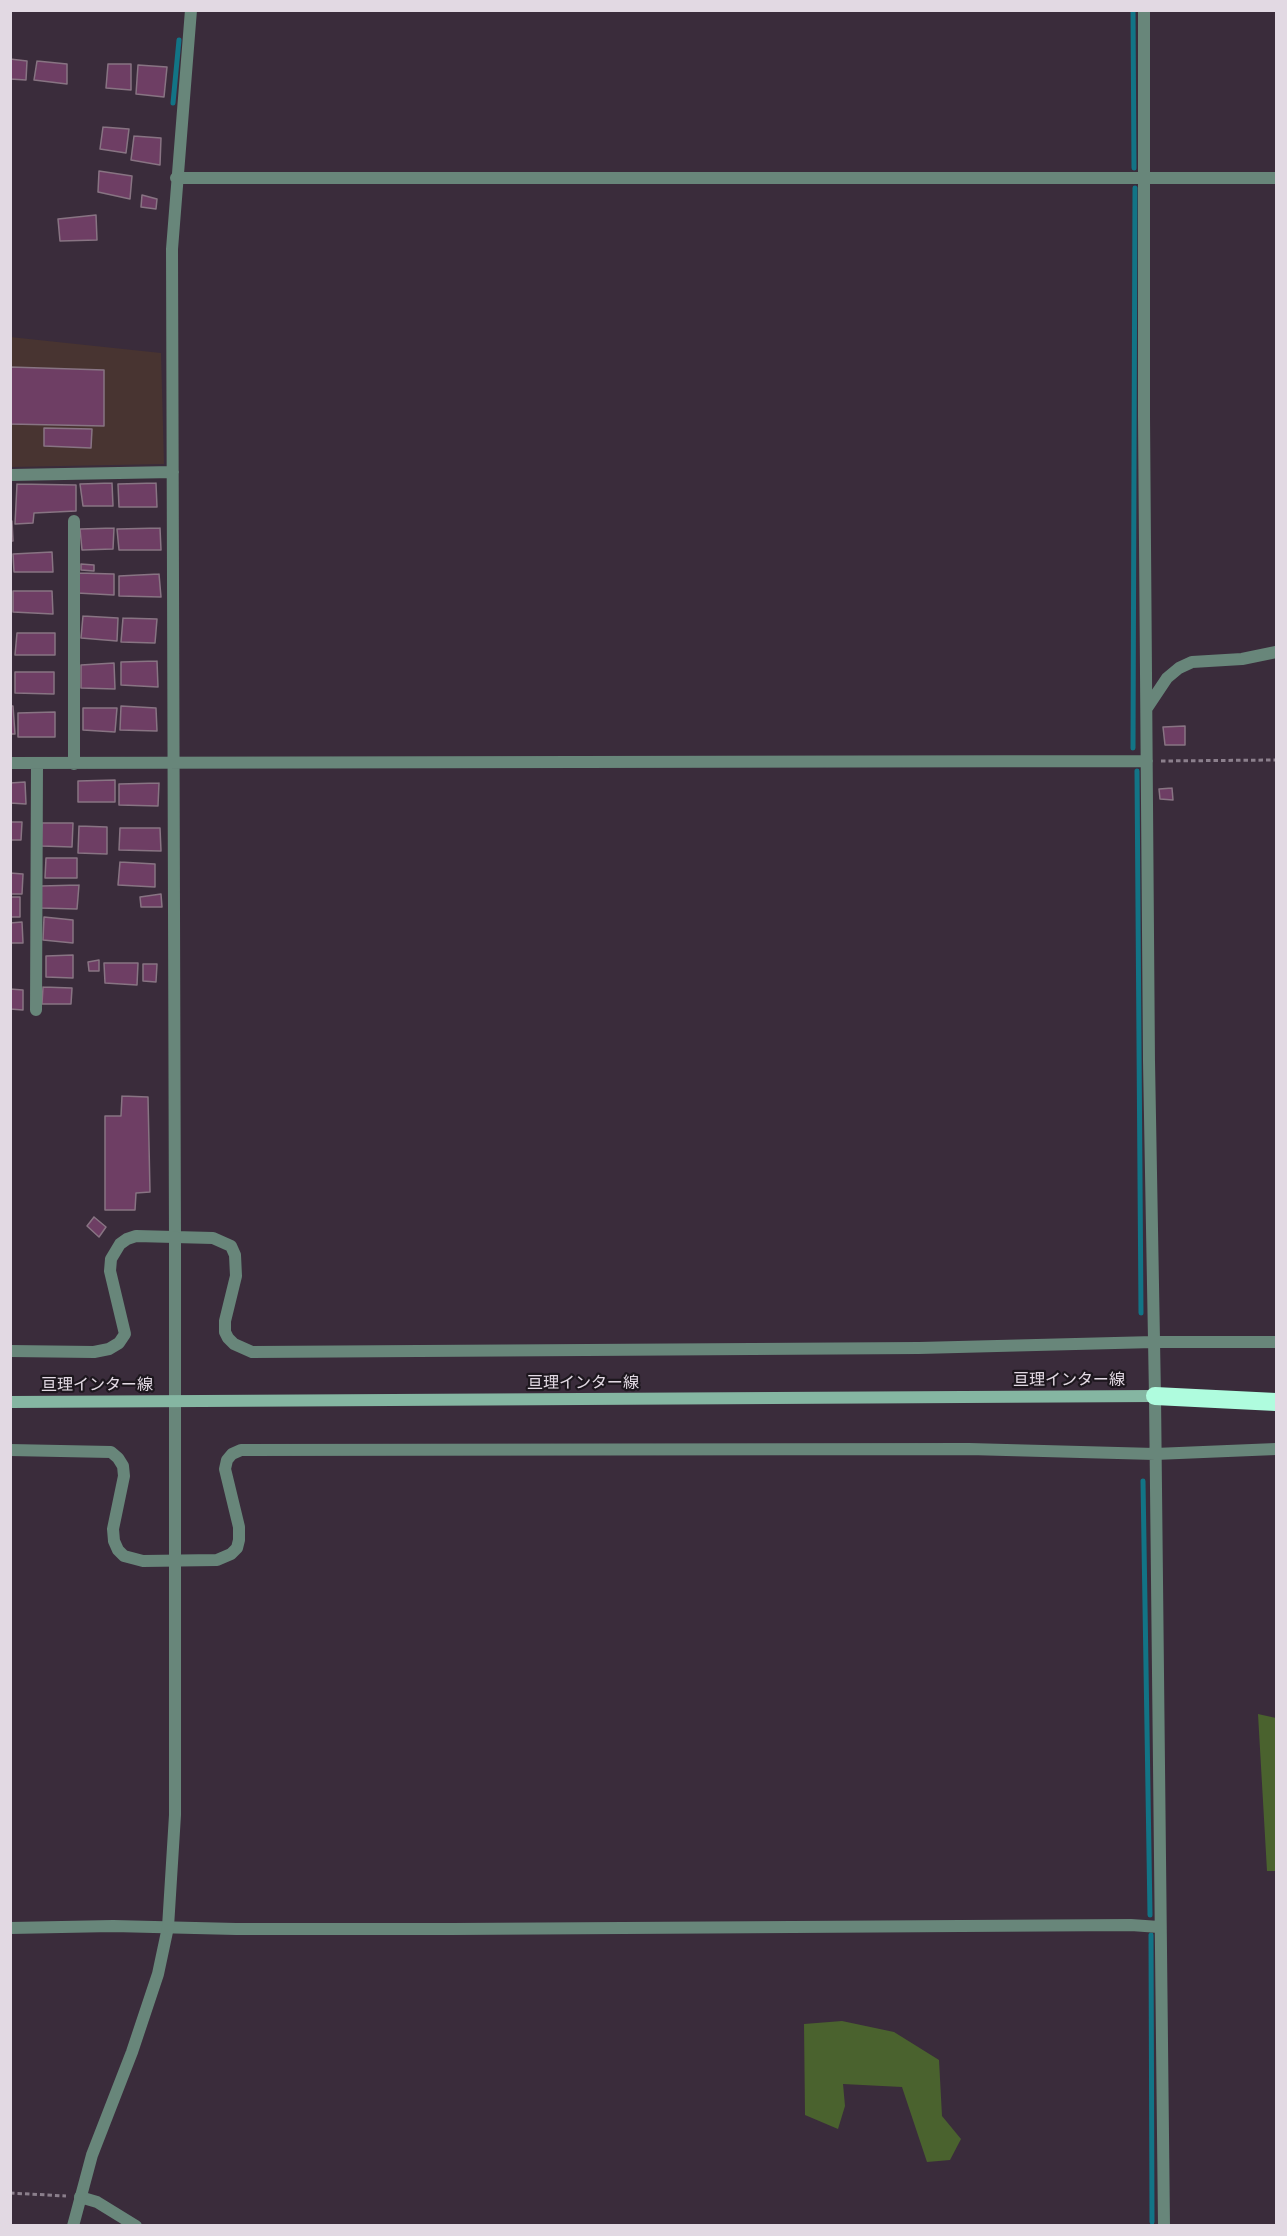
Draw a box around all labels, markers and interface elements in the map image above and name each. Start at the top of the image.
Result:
street label: 亘理インター線 [1013,1370,1125,1390]
street label: 亘理インター線 [527,1373,639,1393]
street label: 亘理インター線 [41,1375,153,1395]

